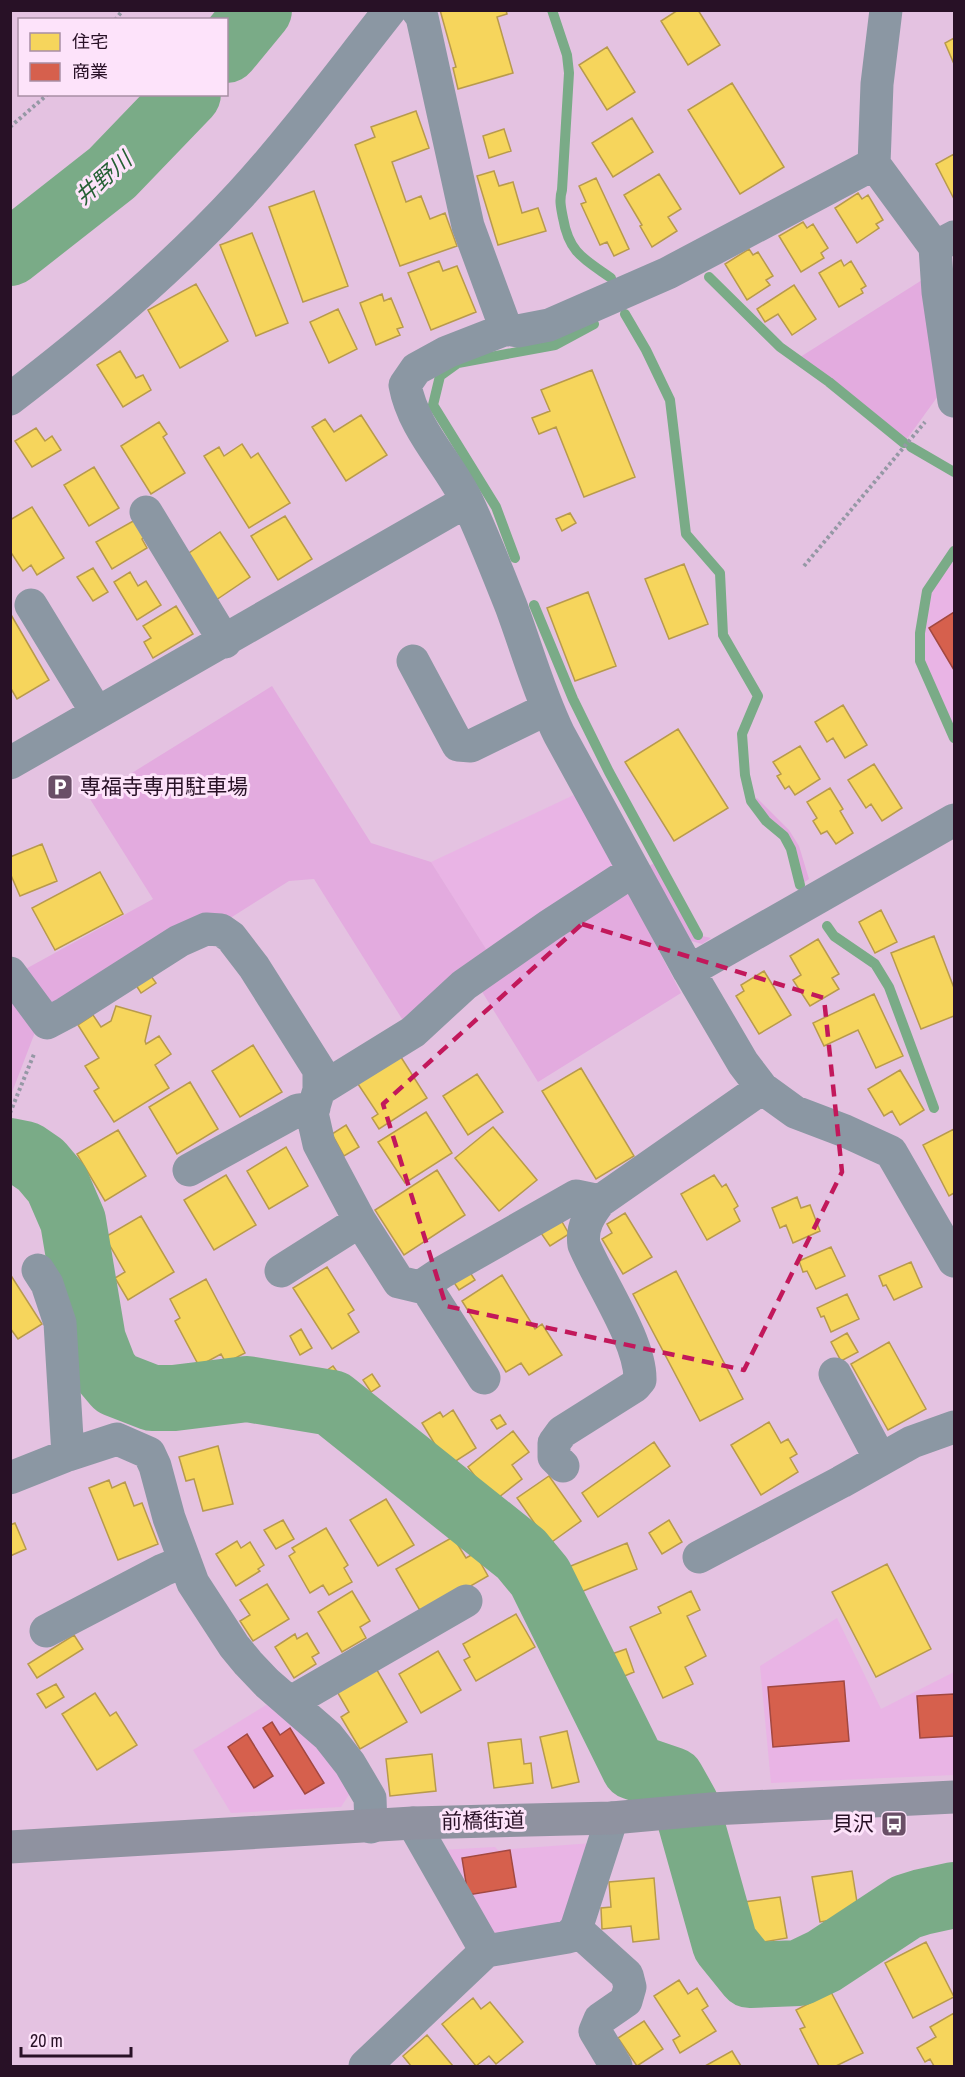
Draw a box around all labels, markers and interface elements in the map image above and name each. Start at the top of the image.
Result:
legend [18,18,228,96]
text: 住宅 [72,29,108,54]
text: 商業 [72,59,108,84]
water label: 井野川 [68,144,139,211]
parking icon: 専福寺専用駐車場 [45,772,75,802]
place label: 専福寺専用駐車場 [80,772,248,801]
street label: 前橋街道 [441,1805,525,1836]
place label: 貝沢 [832,1809,874,1838]
bus stop icon: 貝沢 [879,1809,909,1839]
scale bar [21,2020,130,2058]
text: 20 m [30,2028,63,2053]

